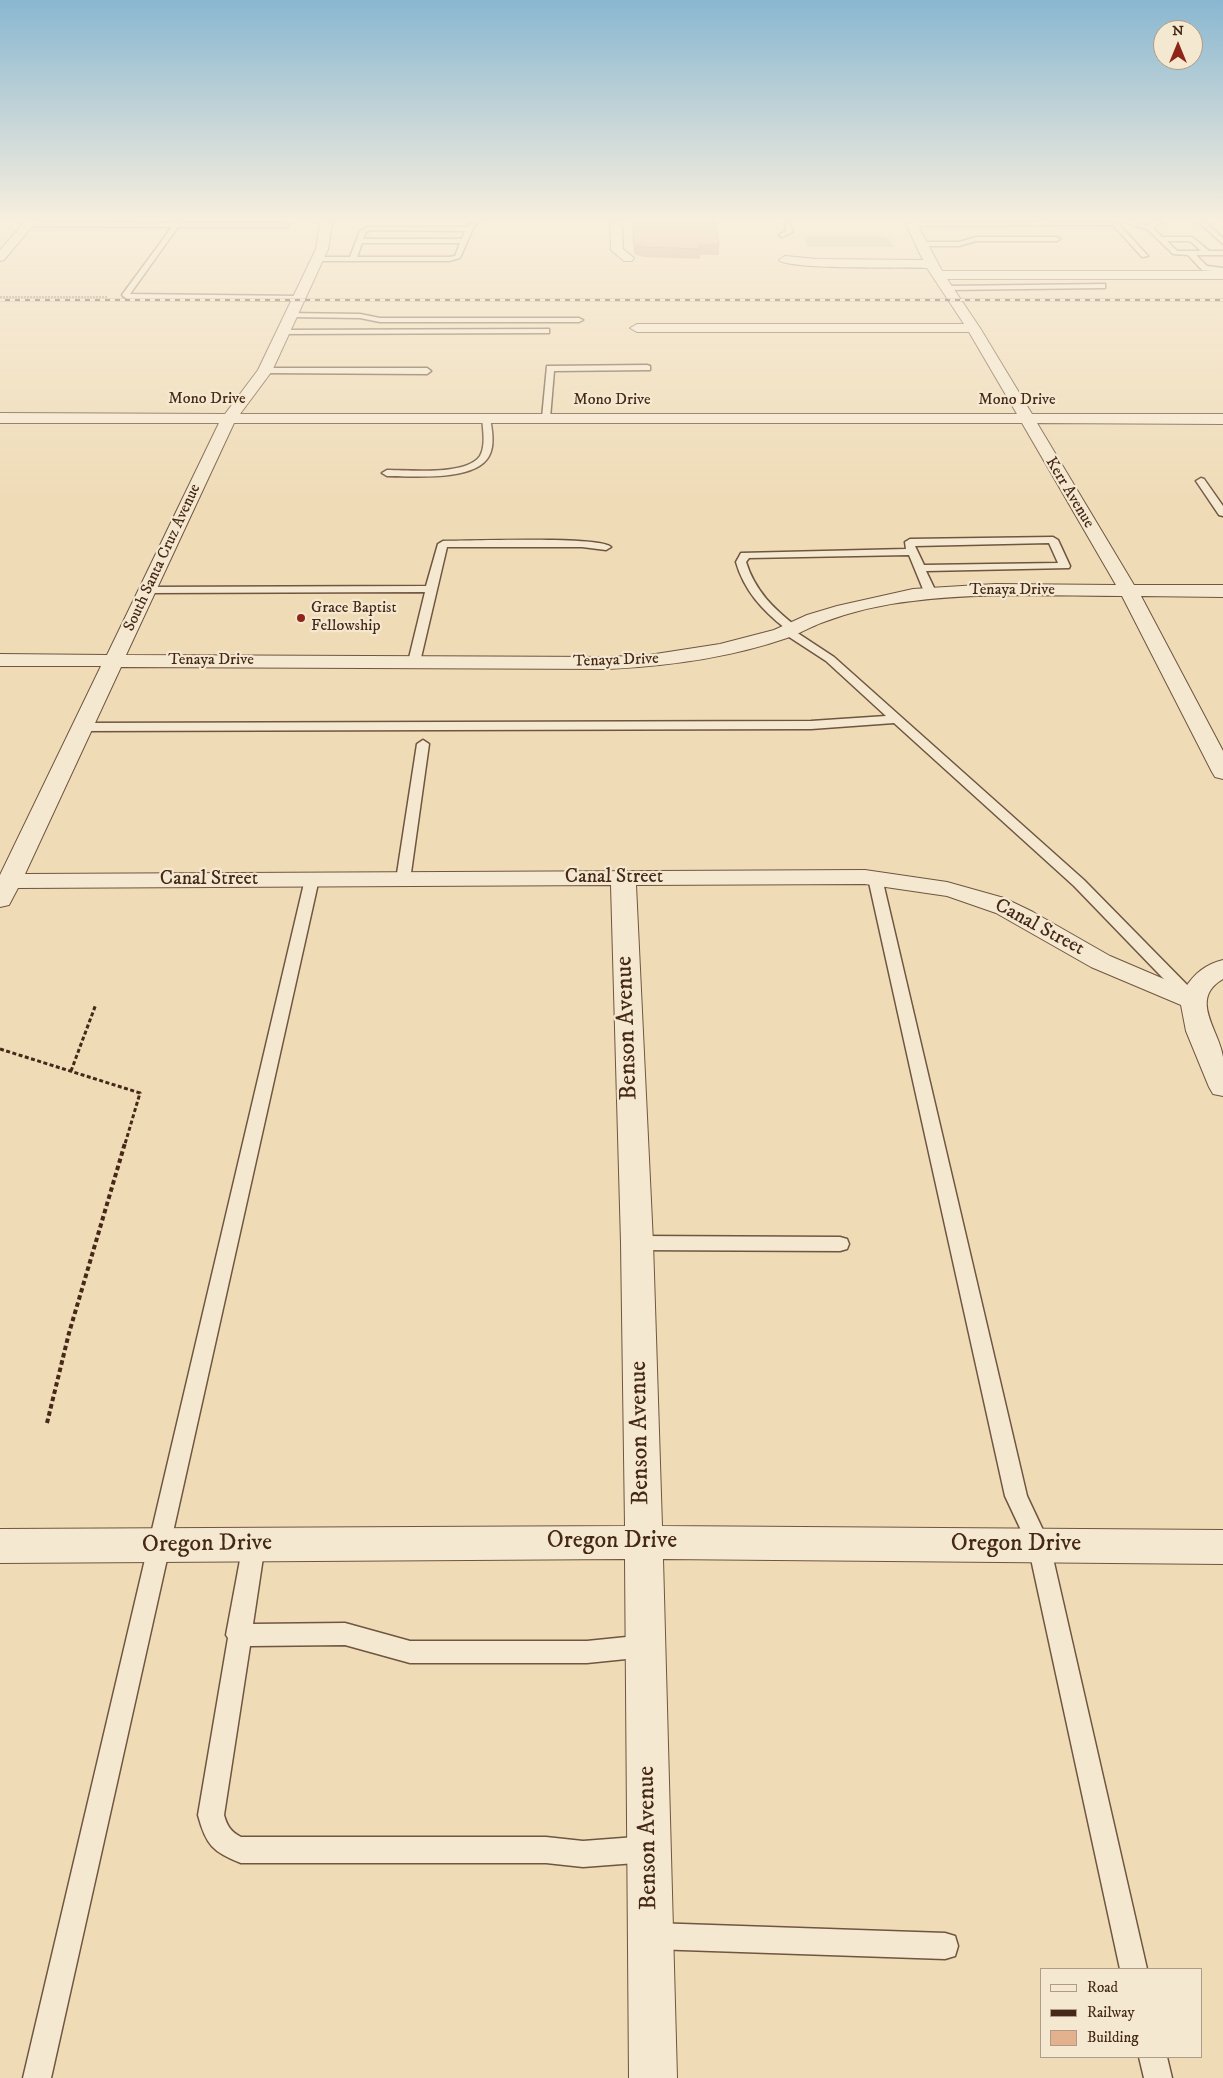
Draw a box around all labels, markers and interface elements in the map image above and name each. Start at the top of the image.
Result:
north arrow [1153,20,1203,70]
text: N [1172,22,1184,40]
street label: Mono Drive [168,390,246,410]
street label: Mono Drive [573,391,651,411]
street label: Mono Drive [978,391,1056,411]
street label: Kerr Avenue [1040,454,1098,532]
street label: South Santa Cruz Avenue [120,481,206,635]
street label: Tenaya Drive [969,581,1055,601]
place label: Grace Baptist Fellowship [311,599,397,637]
marker: Grace Baptist Fellowship [295,612,307,624]
street label: Tenaya Drive [573,650,659,672]
street label: Tenaya Drive [168,651,254,671]
street label: Canal Street [565,866,663,890]
street label: Canal Street [160,868,258,892]
street label: Canal Street [990,894,1088,962]
street label: Benson Avenue [611,955,645,1101]
street label: Benson Avenue [625,1361,657,1505]
street label: Oregon Drive [547,1528,677,1556]
street label: Oregon Drive [142,1529,272,1561]
street label: Oregon Drive [951,1531,1081,1559]
street label: Benson Avenue [633,1766,665,1910]
legend [1040,1968,1203,2058]
text: Road [1087,1978,1118,1997]
text: Railway [1087,2003,1135,2022]
text: Building [1087,2028,1139,2047]

